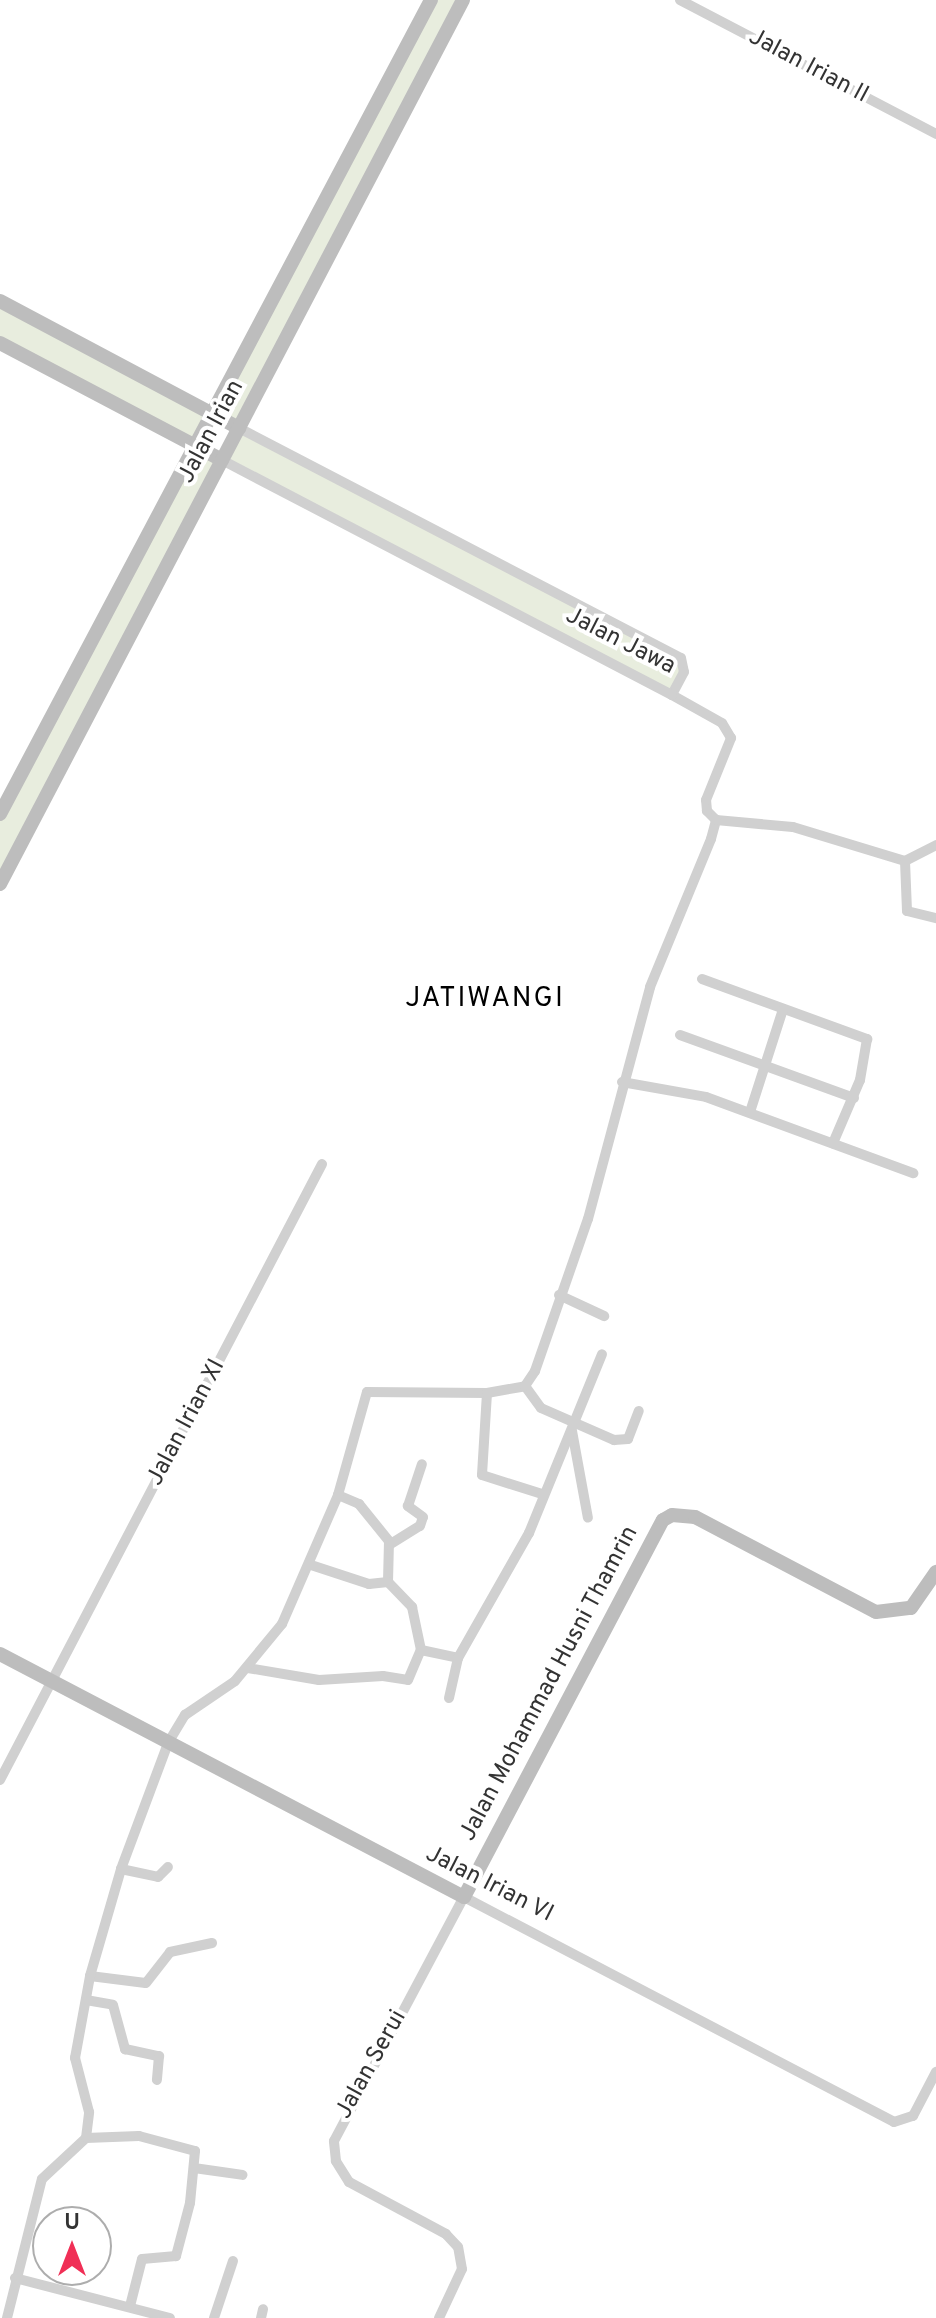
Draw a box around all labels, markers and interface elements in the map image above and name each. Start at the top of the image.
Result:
street label: Jalan Irian II [743,23,873,111]
street label: Jalan Irian [173,376,251,488]
street label: Jalan Jawa [560,602,680,682]
district label: JATIWANGI [405,982,565,1016]
street label: Jalan Irian XI [142,1355,232,1491]
street label: Jalan Mohammad Husni Thamrin [454,1521,646,1847]
street label: Jalan Irian VI [420,1840,558,1930]
street label: Jalan Serui [330,2006,414,2124]
north arrow [32,2206,112,2286]
text: U [64,2210,80,2237]

